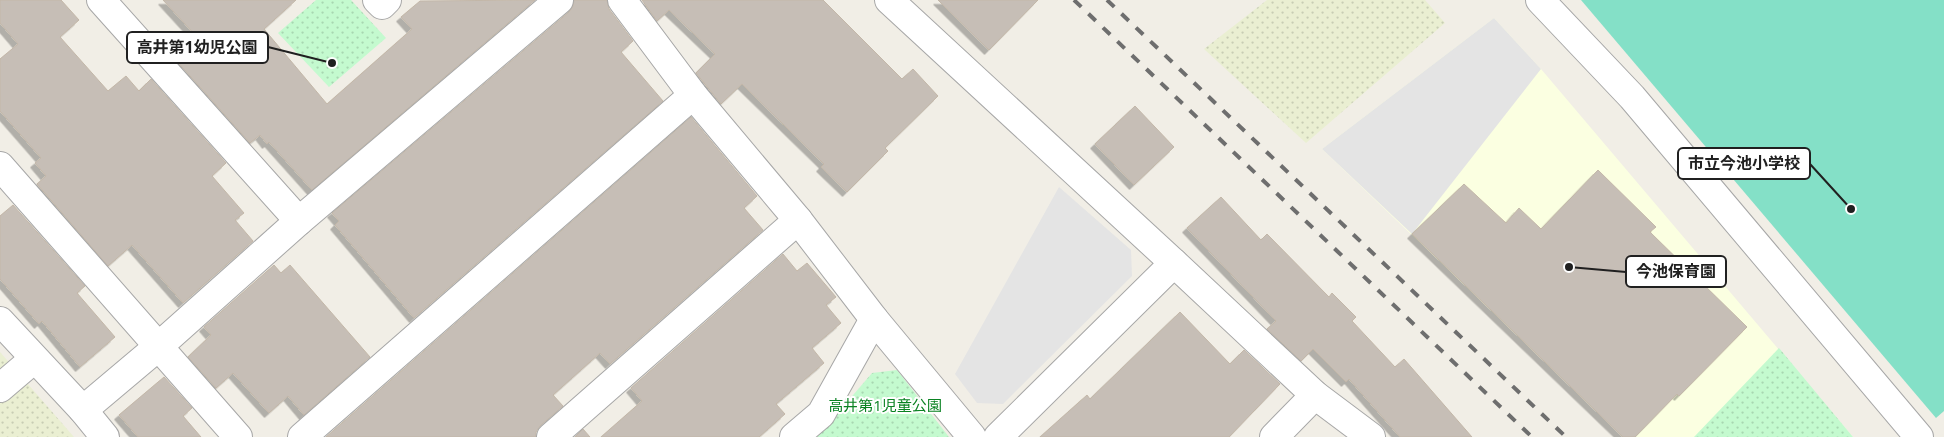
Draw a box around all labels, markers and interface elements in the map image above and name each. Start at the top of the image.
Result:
callout: 高井第1幼児公園 [127,32,268,63]
text: 高井第1幼児公園 [136,36,258,58]
callout: 市立今池小学校 [1678,148,1810,179]
text: 市立今池小学校 [1688,152,1800,174]
callout: 今池保育園 [1626,256,1726,287]
text: 今池保育園 [1636,260,1716,282]
park label: 高井第1児童公園 [828,395,942,415]

